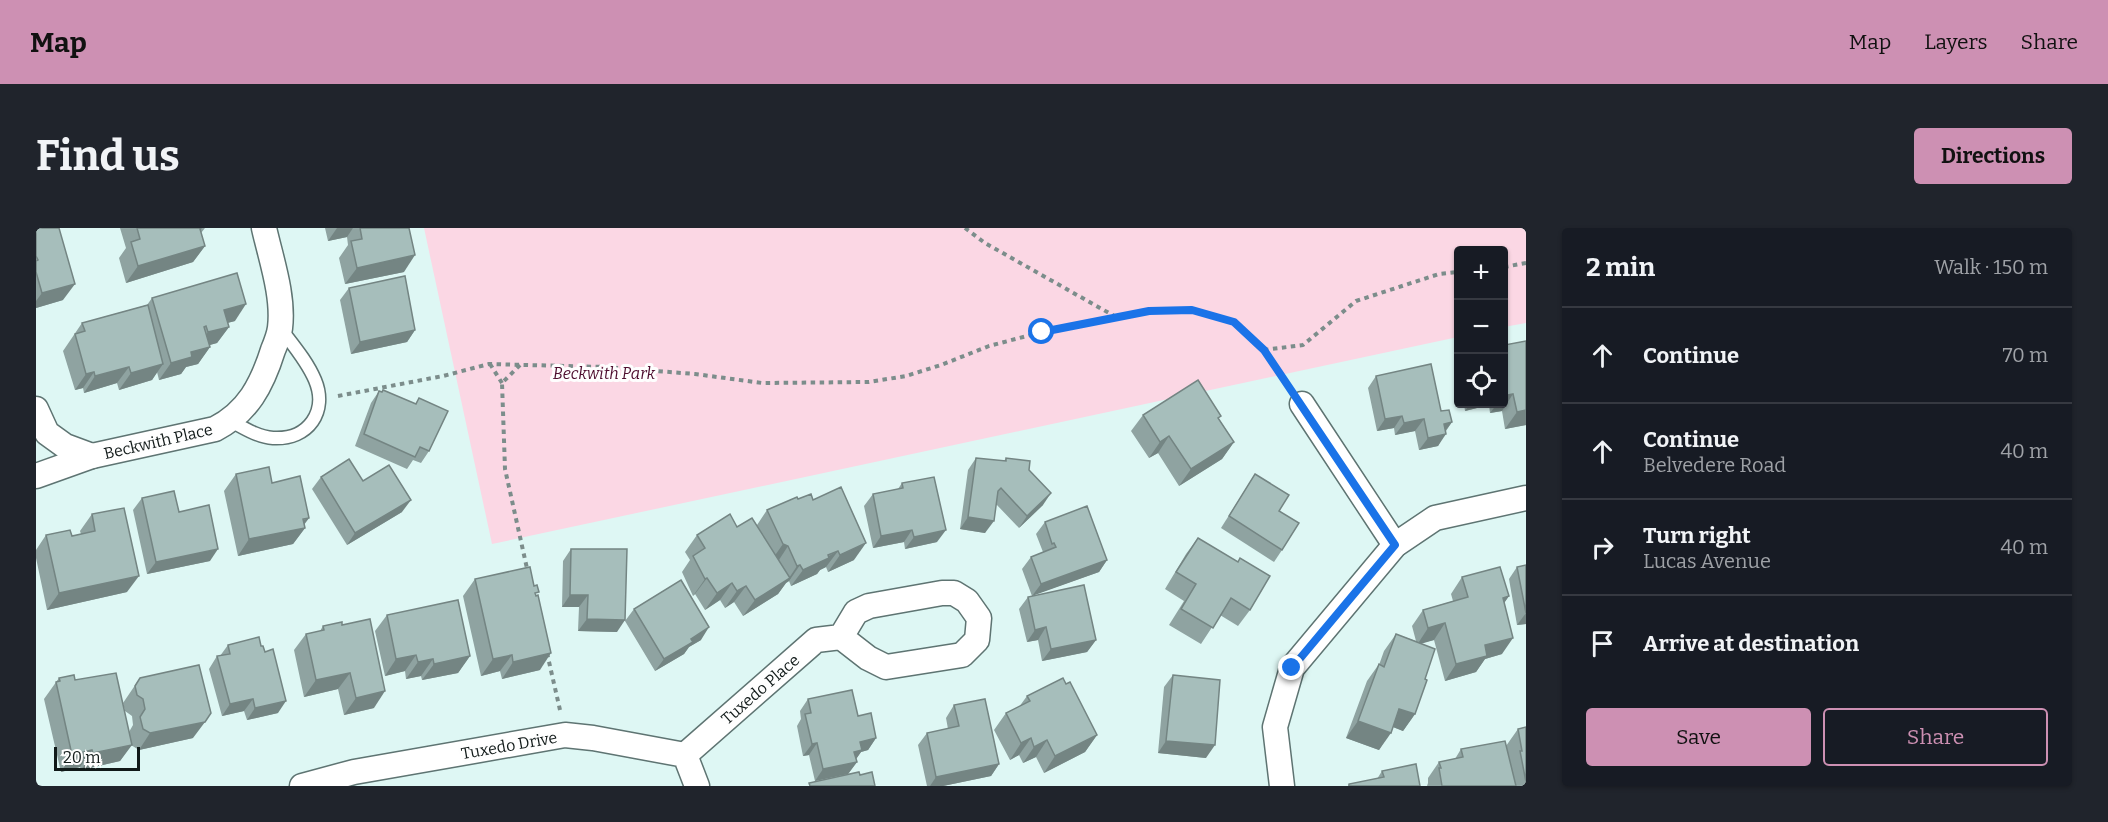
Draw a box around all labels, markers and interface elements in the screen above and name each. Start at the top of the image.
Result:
text: Map [30,26,87,59]
text: Map [1849,29,1891,55]
text: Layers [1924,29,1988,55]
text: Share [2021,29,2078,55]
button: Directions [1914,128,2072,184]
text: Find us [36,131,180,181]
map controls [1454,246,1508,408]
button: + [1454,246,1508,300]
text: 2 min [1586,252,1655,283]
text: Walk · 150 m [1934,255,2048,279]
button: − [1454,300,1508,354]
route start [1028,318,1054,344]
icon: ahead [1586,339,1619,372]
text: Continue [1643,342,1739,369]
text: 70 m [2002,343,2048,367]
button: locate [1454,354,1508,408]
park label: Beckwith Park [553,364,655,383]
street label: Beckwith Place [102,420,214,463]
text: Continue [1643,426,1739,453]
icon: ahead [1586,435,1619,468]
text: 40 m [2000,439,2048,463]
text: Belvedere Road [1643,453,1786,477]
text: Turn right [1643,522,1751,549]
icon: right [1586,531,1619,564]
text: 40 m [2000,535,2048,559]
text: Lucas Avenue [1643,549,1771,573]
icon: arrive [1586,627,1619,660]
text: Arrive at destination [1643,630,1859,657]
street label: Tuxedo Place [718,650,803,728]
route end [1278,654,1304,680]
button: Save [1586,708,1811,766]
button: Share [1823,708,2048,766]
street label: Tuxedo Drive [460,728,559,763]
scale bar [54,744,140,772]
text: 20 m [63,748,100,767]

